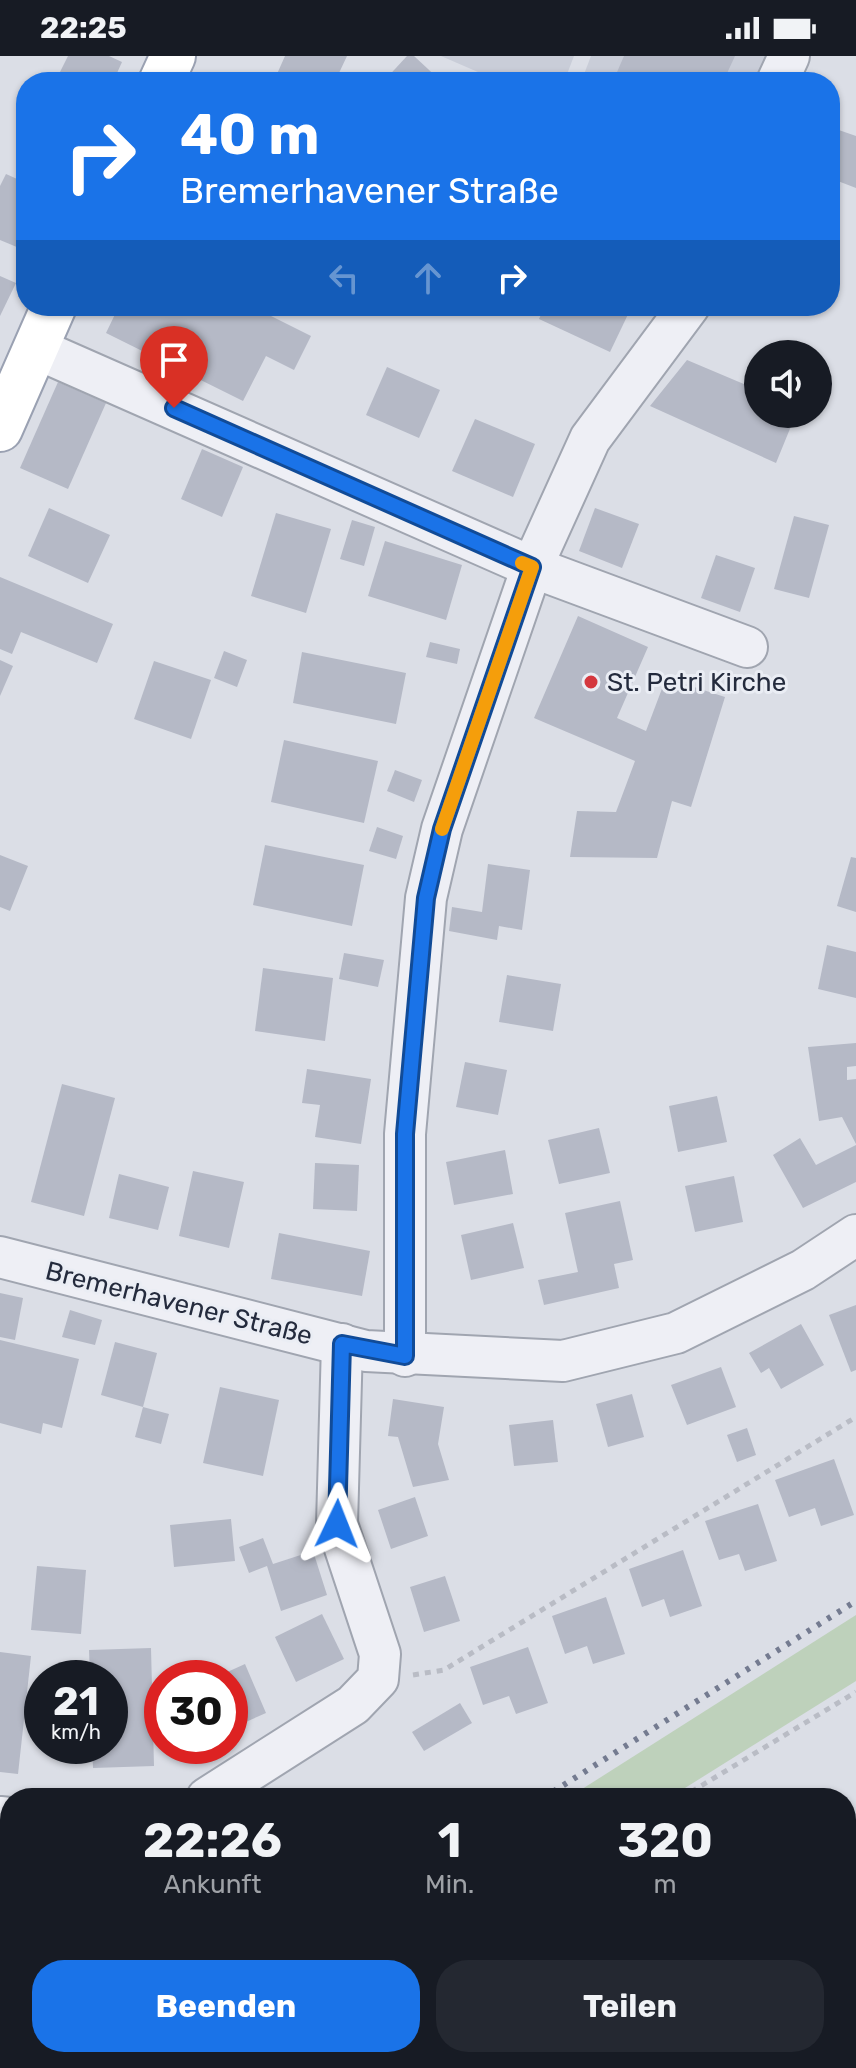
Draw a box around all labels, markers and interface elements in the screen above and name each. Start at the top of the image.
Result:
text: 22:25 [40,10,127,46]
text: 40 m [180,102,320,168]
icon: right [48,104,152,208]
text: Bremerhavener Straße [180,169,559,212]
icon: left [322,256,366,300]
icon: ahead [406,256,450,300]
icon: right [490,256,534,300]
pin [140,326,208,408]
icon: arrive [152,338,196,382]
map controls [744,340,832,428]
button: sound [744,340,832,428]
place label: St. Petri Kirche [607,667,786,698]
marker: St. Petri Kirche [582,673,600,691]
street label: Bremerhavener Straße [42,1255,315,1352]
position arrow [295,1482,379,1566]
speed limit sign: 30 [144,1660,248,1764]
text: 21 [53,1678,99,1725]
text: km/h [51,1720,101,1744]
text: 22:26 [143,1812,282,1869]
text: 1 [438,1812,462,1869]
text: 320 [617,1812,713,1869]
text: Ankunft [164,1869,262,1900]
text: Min. [425,1869,474,1900]
text: m [654,1869,677,1900]
button: Beenden [32,1960,420,2052]
button: Teilen [436,1960,824,2052]

